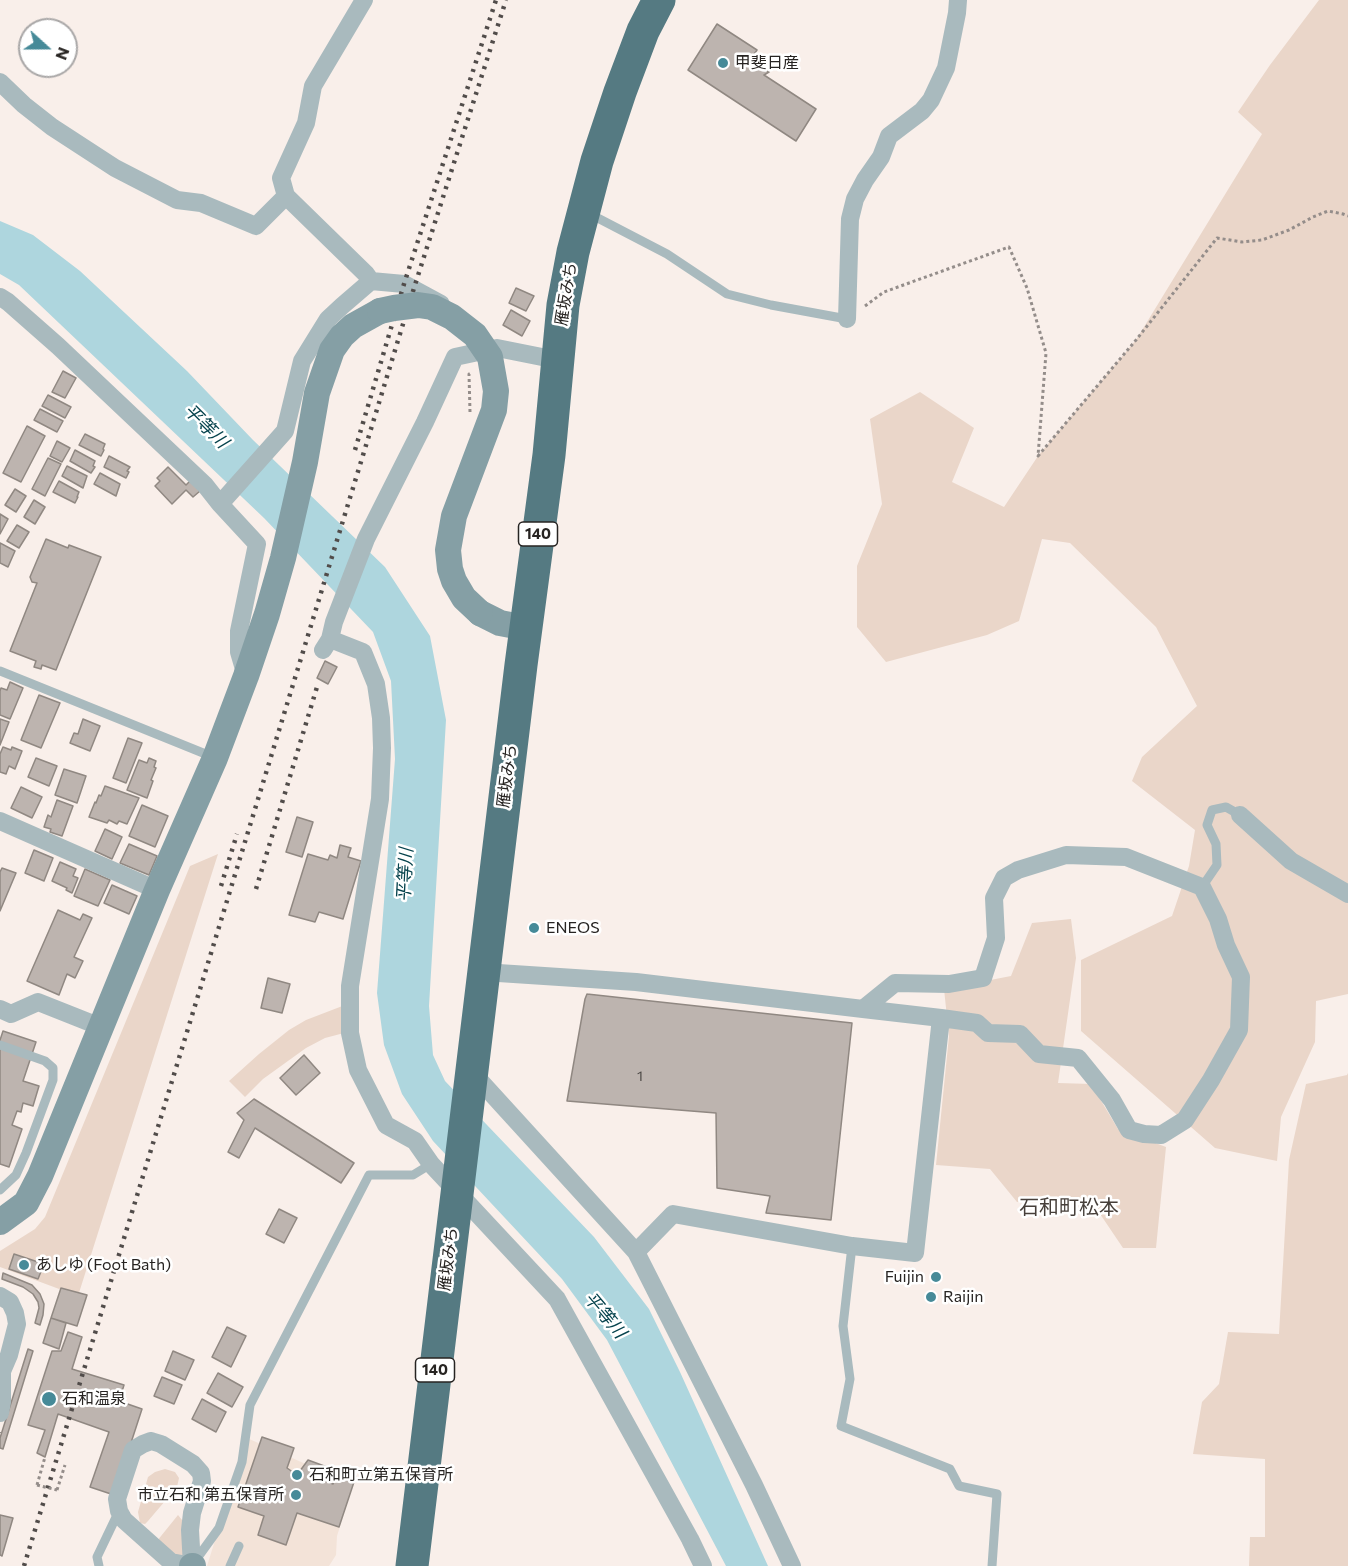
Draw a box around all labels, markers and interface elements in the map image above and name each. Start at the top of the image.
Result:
north arrow [18,18,78,78]
text: N [52,45,74,63]
place label: 甲斐日産 [735,53,799,73]
marker: 甲斐日産 [716,56,730,70]
street label: 雁坂みち [552,261,580,327]
water label: 平等川 [179,399,233,453]
road number: 140 [518,522,558,546]
street label: 雁坂みち [494,743,520,809]
water label: 平等川 [393,847,417,903]
place label: ENEOS [546,918,600,938]
marker: ENEOS [527,921,541,935]
house number: 1 [637,1068,643,1084]
district label: 石和町松本 [1019,1195,1119,1219]
street label: 雁坂みち [435,1226,461,1292]
place label: あしゆ (Foot Bath) [36,1255,171,1275]
marker: あしゆ (Foot Bath) [17,1258,31,1272]
place label: Fuijin [885,1267,924,1287]
marker: Fuijin [929,1270,943,1284]
water label: 平等川 [579,1287,631,1343]
place label: Raijin [943,1287,984,1307]
marker: Raijin [924,1290,938,1304]
road number: 140 [416,1358,454,1382]
place label: 石和温泉 [62,1389,126,1409]
marker: 石和温泉 [40,1390,58,1408]
place label: 石和町立第五保育所 [309,1465,453,1485]
marker: 石和町立第五保育所 [290,1468,304,1482]
place label: 市立石和 第五保育所 [137,1485,284,1505]
marker: 市立石和 第五保育所 [289,1488,303,1502]

